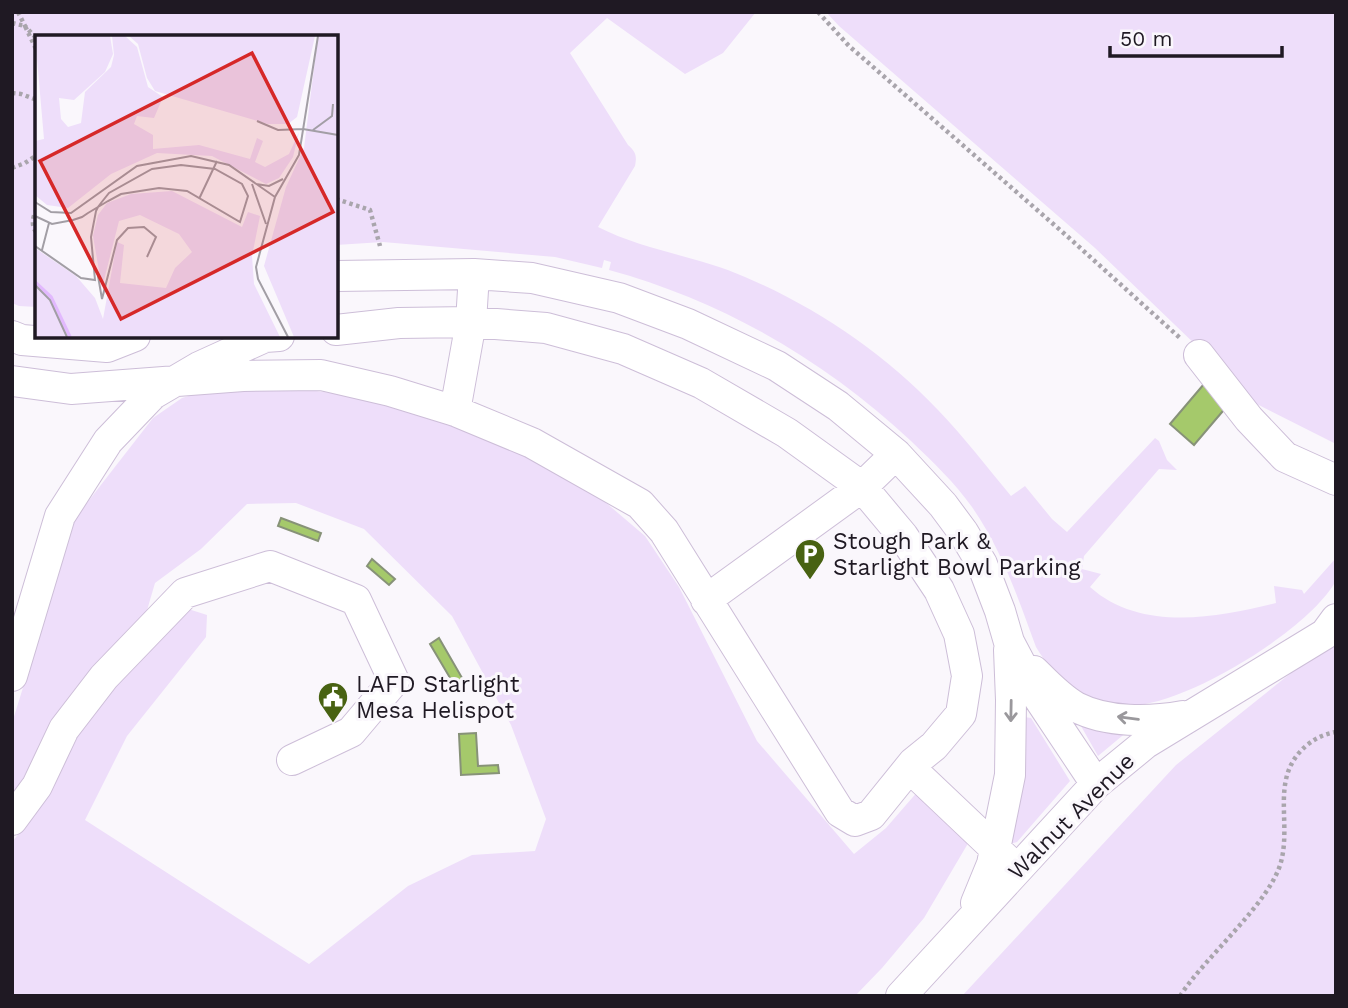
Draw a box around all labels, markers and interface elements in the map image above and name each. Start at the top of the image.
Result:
scale bar [1110,14,1282,58]
text: 50 m [1120,26,1172,51]
inset map [35,35,338,338]
place label: Stough Park & Starlight Bowl Parking [833,528,1081,581]
parking icon: Stough Park & Starlight Bowl Parking [793,537,827,581]
place label: LAFD Starlight Mesa Helispot [356,671,520,724]
public building icon: LAFD Starlight Mesa Helispot [316,680,350,724]
one-way arrow [1004,699,1018,722]
one-way arrow [1117,712,1140,725]
street label: Walnut Avenue [1003,748,1140,885]

